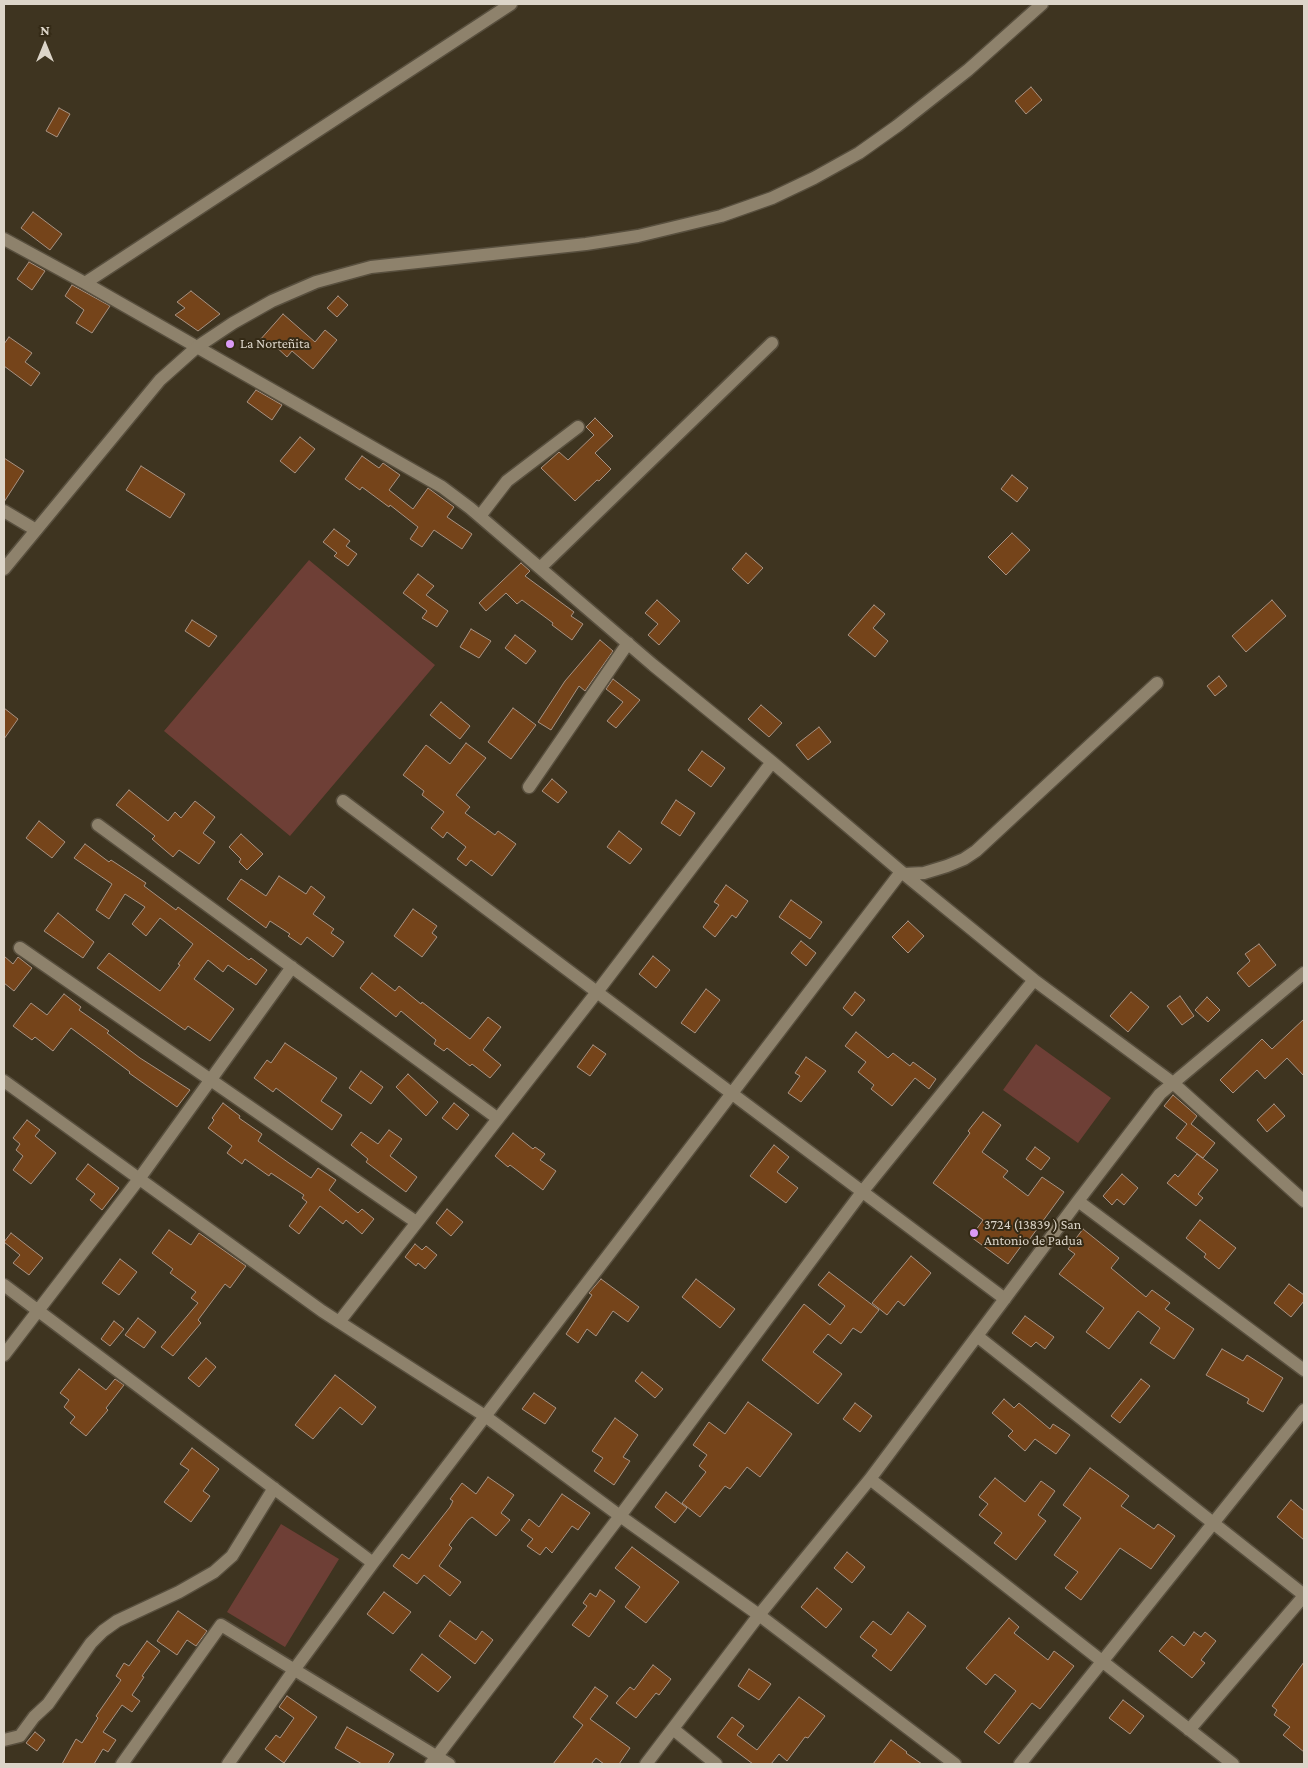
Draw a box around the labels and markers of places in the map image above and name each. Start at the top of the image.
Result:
place label: La Norteñita [240,336,310,352]
marker: La Norteñita [224,338,236,350]
place label: 3724 (13839 ) San Antonio de Padua [984,1217,1082,1250]
marker: 3724 (13839 ) San Antonio de Padua [968,1227,980,1239]

